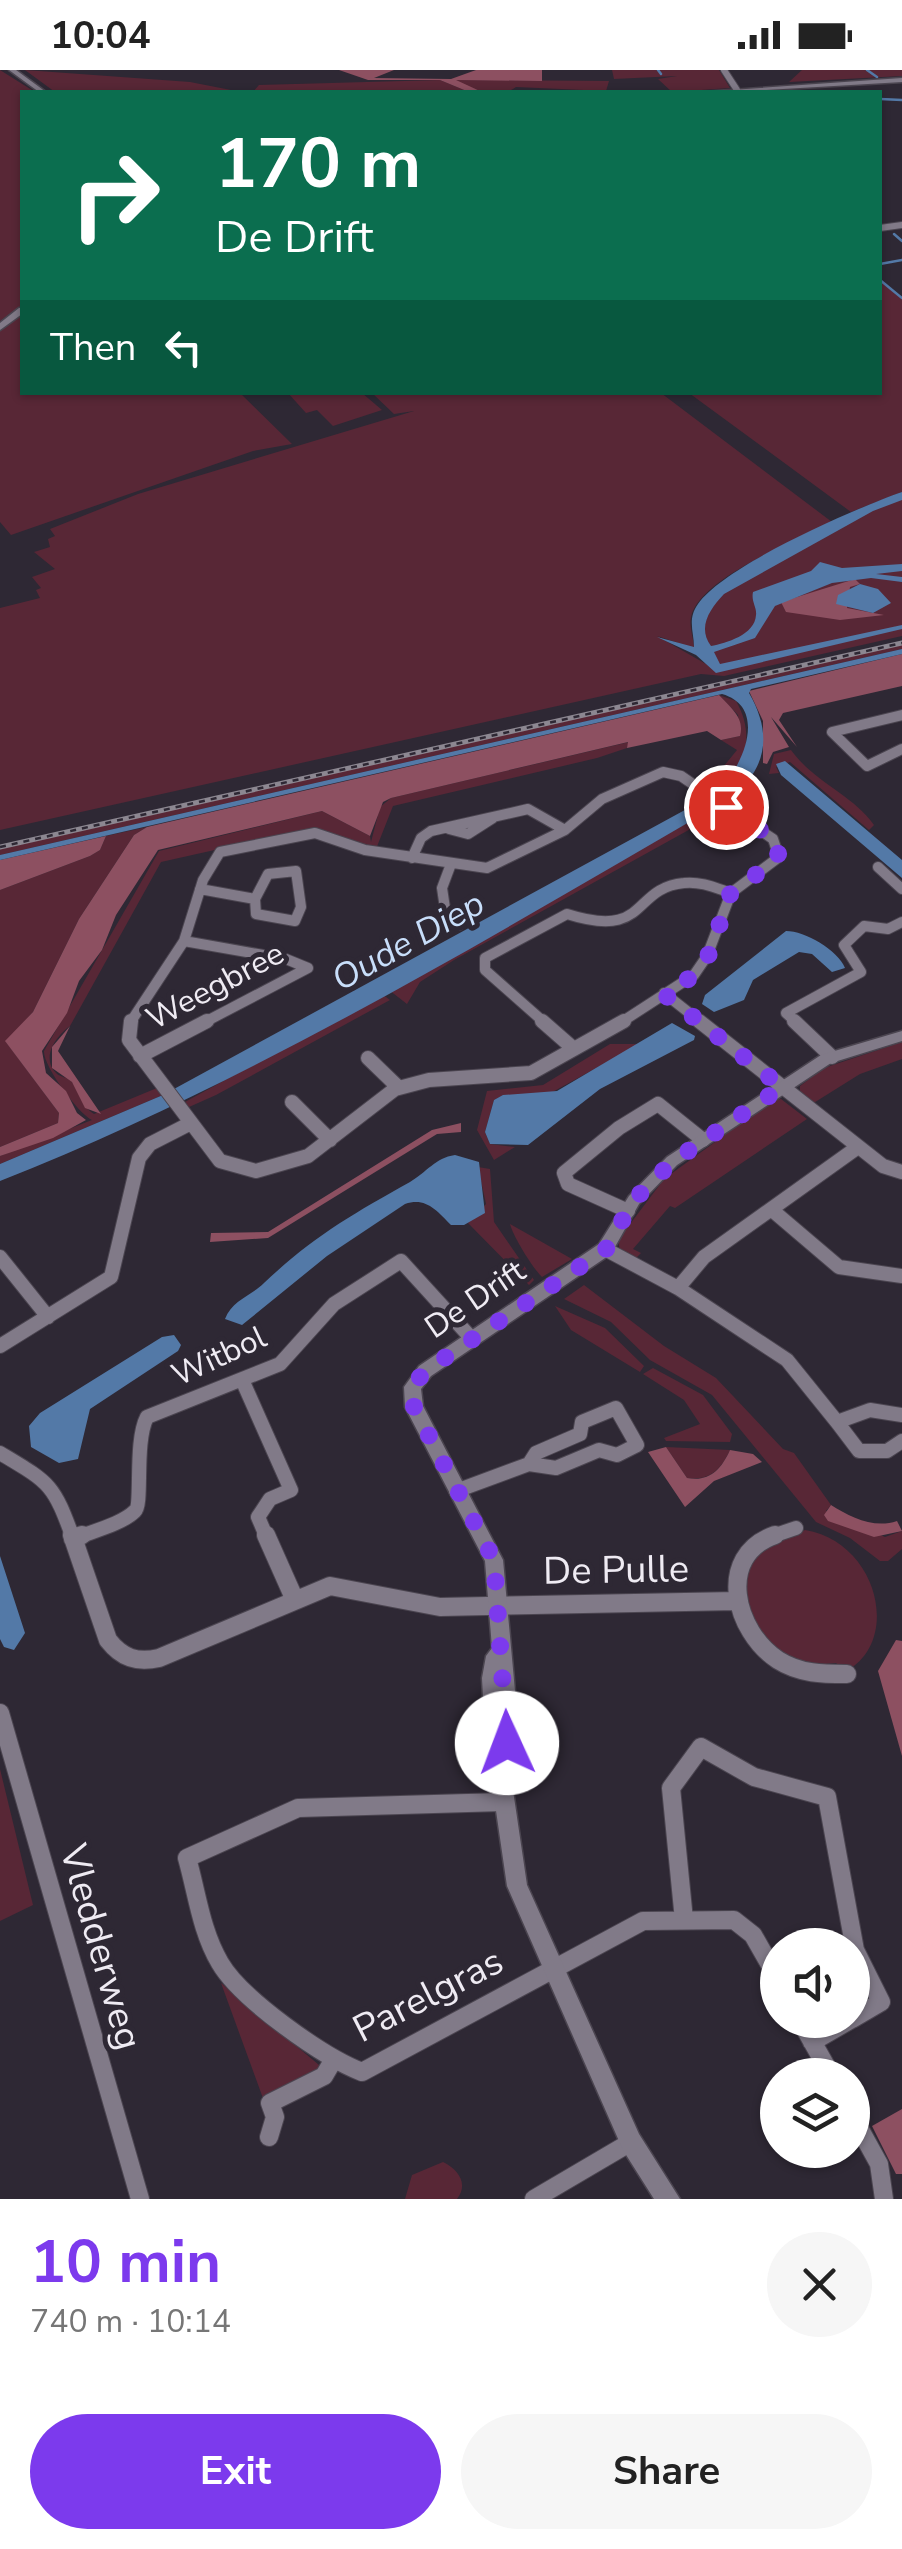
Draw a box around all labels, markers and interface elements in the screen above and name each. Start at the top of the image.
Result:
text: 10:04 [50,10,151,61]
text: 170 m [215,116,421,212]
icon: right [50,130,180,260]
text: De Drift [215,207,374,268]
icon: left [156,320,211,375]
text: Then [50,322,136,373]
pin [684,765,769,850]
icon: arrive [699,780,754,835]
water label: Oude Diep [323,880,493,1002]
street label: Weegbree [139,932,291,1040]
street label: De Drift [416,1249,534,1348]
street label: Witbol [165,1315,274,1397]
street label: De Pulle [543,1543,689,1597]
position arrow [455,1691,559,1795]
street label: Vledderweg [47,1838,155,2055]
map controls [760,1928,870,2168]
button: sound [760,1928,870,2038]
street label: Parelgras [344,1936,512,2054]
button: layers [760,2058,870,2168]
text: 10 min [30,2221,221,2303]
button: close [767,2232,872,2337]
text: 740 m · 10:14 [30,2300,231,2343]
button: Exit [30,2414,441,2529]
button: Share [461,2414,872,2529]

